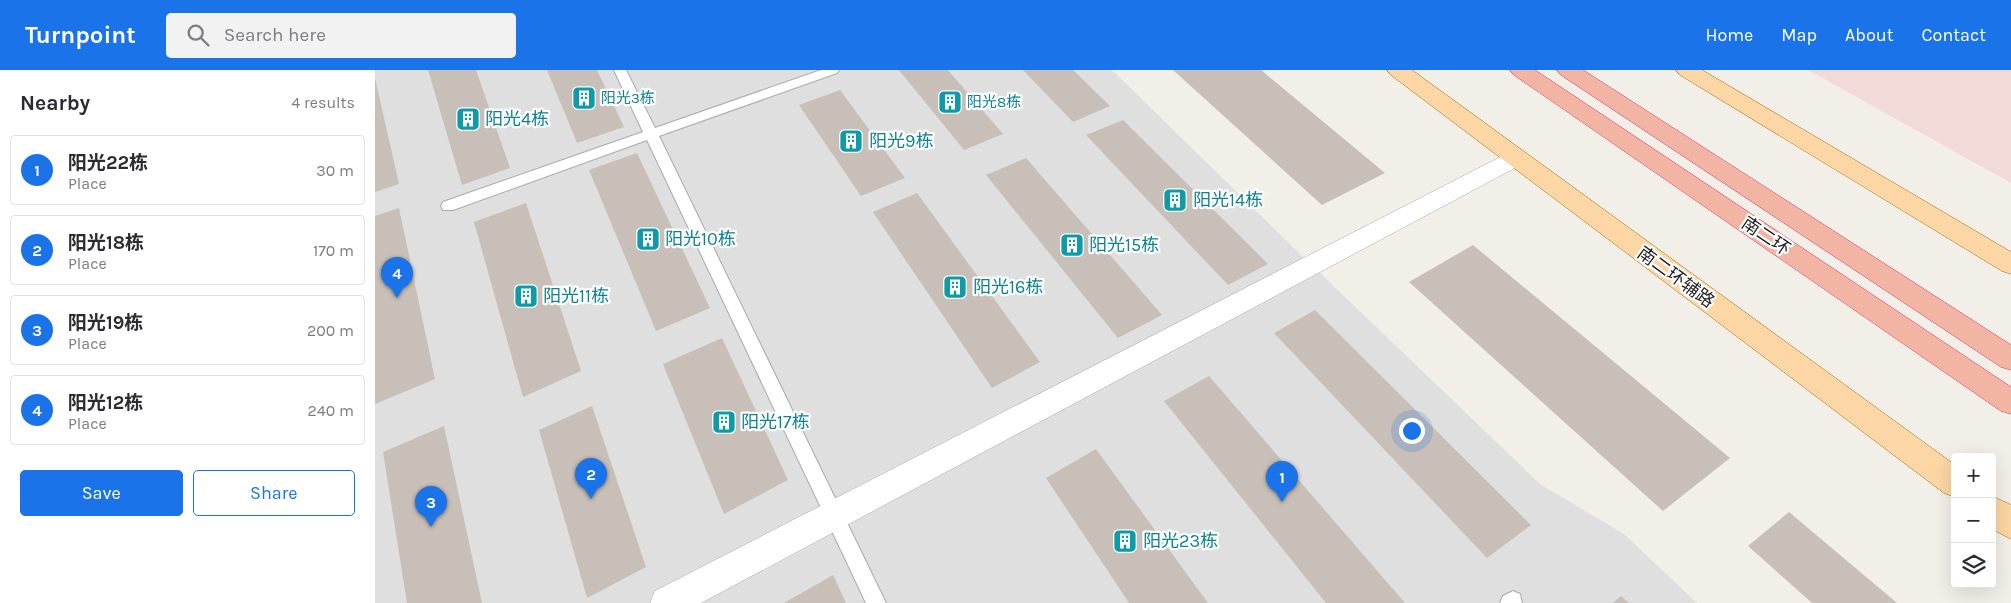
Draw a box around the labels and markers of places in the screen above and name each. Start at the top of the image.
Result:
building icon: 阳光3栋 [571,85,597,111]
place label: 阳光3栋 [601,89,655,107]
building icon: 阳光8栋 [937,89,963,115]
place label: 阳光8栋 [967,93,1021,111]
building icon: 阳光4栋 [455,106,481,132]
place label: 阳光4栋 [485,108,549,130]
building icon: 阳光9栋 [838,128,864,154]
place label: 阳光9栋 [869,130,933,152]
building icon: 阳光14栋 [1162,187,1188,213]
place label: 阳光14栋 [1193,189,1263,211]
building icon: 阳光10栋 [635,226,661,252]
place label: 阳光10栋 [665,228,736,250]
building icon: 阳光15栋 [1059,232,1085,258]
place label: 阳光15栋 [1089,234,1159,256]
pin: 4 [381,257,413,298]
building icon: 阳光16栋 [942,274,968,300]
place label: 阳光16栋 [973,276,1043,298]
building icon: 阳光11栋 [513,283,539,309]
place label: 阳光11栋 [543,285,609,307]
building icon: 阳光17栋 [711,409,737,435]
place label: 阳光17栋 [741,411,809,433]
pin: 2 [575,458,607,499]
pin: 1 [1266,461,1298,502]
pin: 3 [415,486,447,527]
building icon: 阳光23栋 [1112,528,1138,554]
place label: 阳光23栋 [1143,530,1218,552]

